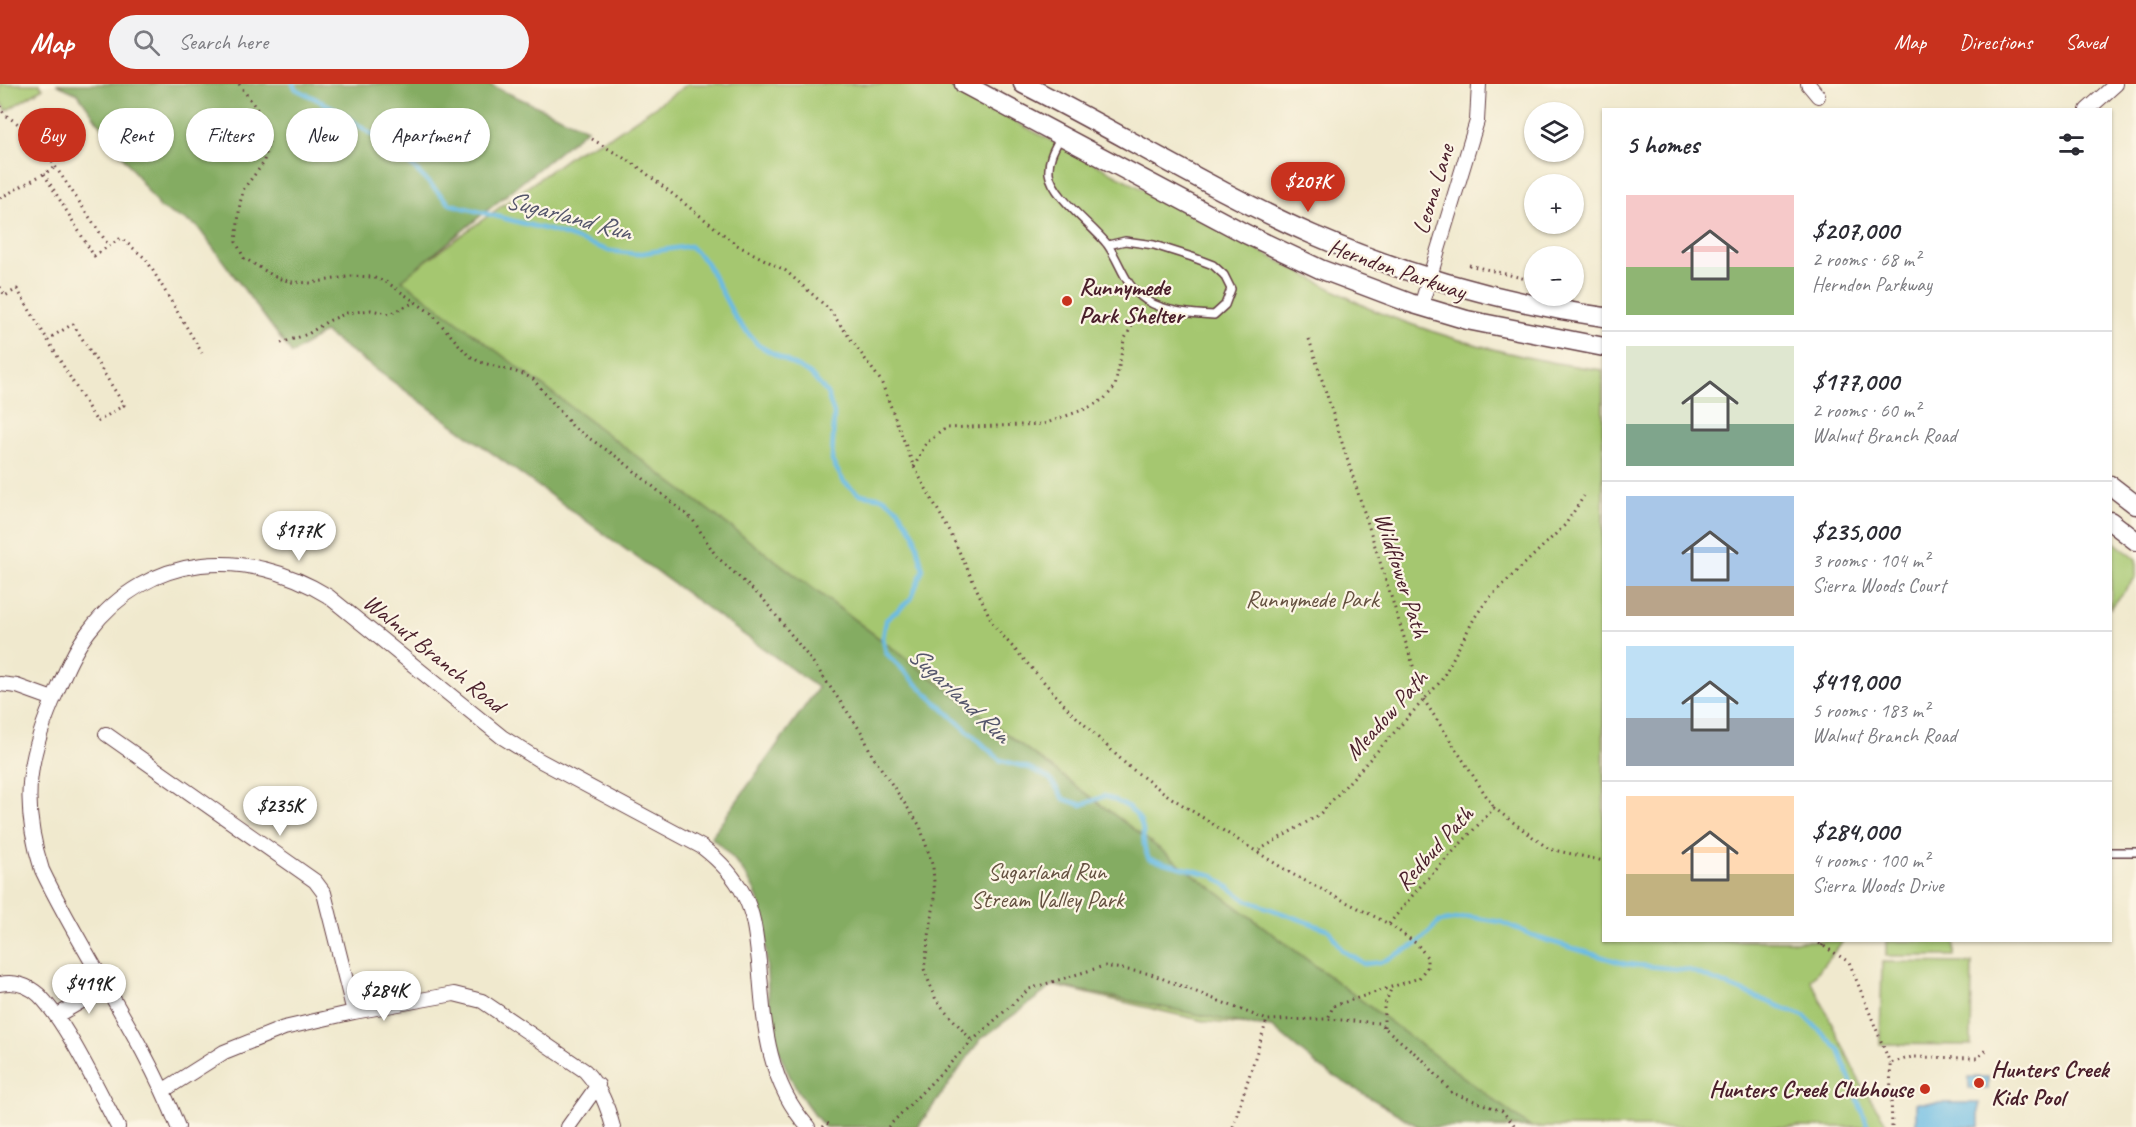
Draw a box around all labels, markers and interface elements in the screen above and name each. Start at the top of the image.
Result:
search box [109,15,529,69]
text: Map [30,25,73,60]
icon: search [130,26,163,59]
text: Search here [178,28,268,56]
text: Map [1894,29,1926,55]
text: Directions [1959,29,2032,55]
text: Saved [2065,29,2106,55]
map controls [1524,102,1584,306]
button: layers [1524,102,1584,162]
chip: Buy [18,108,86,162]
chip: Rent [98,108,174,162]
chip: Filters [186,108,274,162]
chip: New [286,108,358,162]
chip: Apartment [370,108,490,162]
text: 5 homes [1626,128,1699,161]
icon: filters [2055,128,2088,161]
street label: Leona Lane [1405,138,1461,238]
pin: $207K [1266,162,1350,213]
text: $207K [1285,169,1331,194]
button: + [1524,174,1584,234]
water label: Sugarland Run [503,183,637,249]
text: $207,000 [1812,214,1899,247]
icon: home [1674,219,1746,291]
street label: Herndon Parkway [1324,231,1472,307]
button: − [1524,246,1584,306]
text: 2 rooms · 68 m² [1812,247,1920,272]
place label: Runnymede Park Shelter [1079,272,1186,330]
text: Herndon Parkway [1812,272,1932,297]
marker: Runnymede Park Shelter [1060,294,1074,308]
text: $177,000 [1812,365,1899,398]
icon: home [1674,370,1746,442]
text: 2 rooms · 60 m² [1812,398,1920,423]
text: Walnut Branch Road [1812,423,1956,448]
street label: Wildflower Path [1368,509,1437,642]
pin: $177K [257,511,341,562]
text: $235,000 [1812,515,1899,548]
text: $177K [276,518,322,543]
icon: home [1674,520,1746,592]
text: 3 rooms · 104 m² [1812,548,1929,573]
text: Sierra Woods Court [1812,573,1946,598]
park label: Runnymede Park [1245,584,1381,614]
street label: Walnut Branch Road [357,587,513,721]
water label: Sugarland Run [901,638,1020,752]
street label: Meadow Path [1338,662,1435,766]
text: $419,000 [1812,665,1899,698]
icon: home [1674,670,1746,742]
text: 5 rooms · 183 m² [1812,698,1929,723]
text: Walnut Branch Road [1812,723,1956,748]
pin: $235K [238,786,322,837]
text: $235K [257,793,303,818]
street label: Redbud Path [1388,799,1480,896]
text: $284,000 [1812,815,1899,848]
icon: home [1674,820,1746,892]
text: 4 rooms · 100 m² [1812,848,1929,873]
park label: Sugarland Run Stream Valley Park [970,856,1126,914]
text: Sierra Woods Drive [1812,873,1943,898]
pin: $419K [47,964,131,1015]
text: $419K [66,971,112,996]
pin: $284K [342,971,426,1022]
text: $284K [361,978,407,1003]
place label: Hunters Creek Kids Pool [1991,1054,2111,1112]
place label: Hunters Creek Clubhouse [1709,1074,1915,1104]
marker: Hunters Creek Kids Pool [1972,1076,1986,1090]
marker: Hunters Creek Clubhouse [1918,1082,1932,1096]

